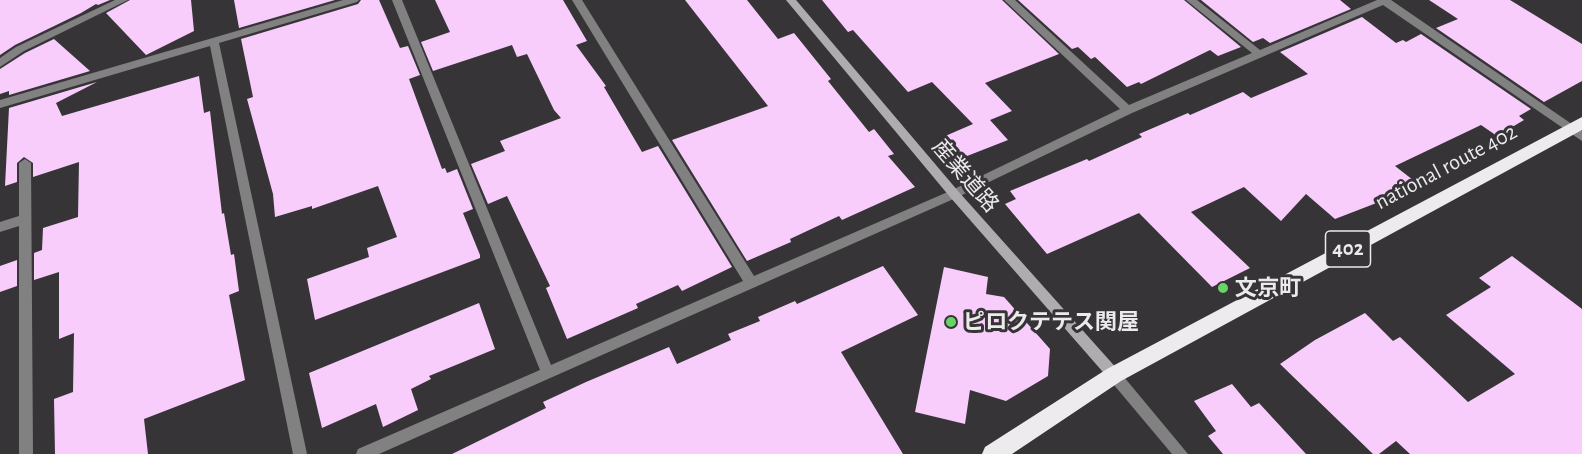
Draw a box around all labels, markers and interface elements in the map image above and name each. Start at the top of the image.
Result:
street label: national route 402 [1371,119,1521,215]
street label: 産業道路 [926,134,1004,218]
road number: 402 [1326,231,1370,267]
place label: 文京町 [1235,275,1301,301]
marker: 文京町 [1216,281,1230,295]
place label: ピロクテテス関屋 [963,309,1139,335]
marker: ピロクテテス関屋 [944,315,958,329]

